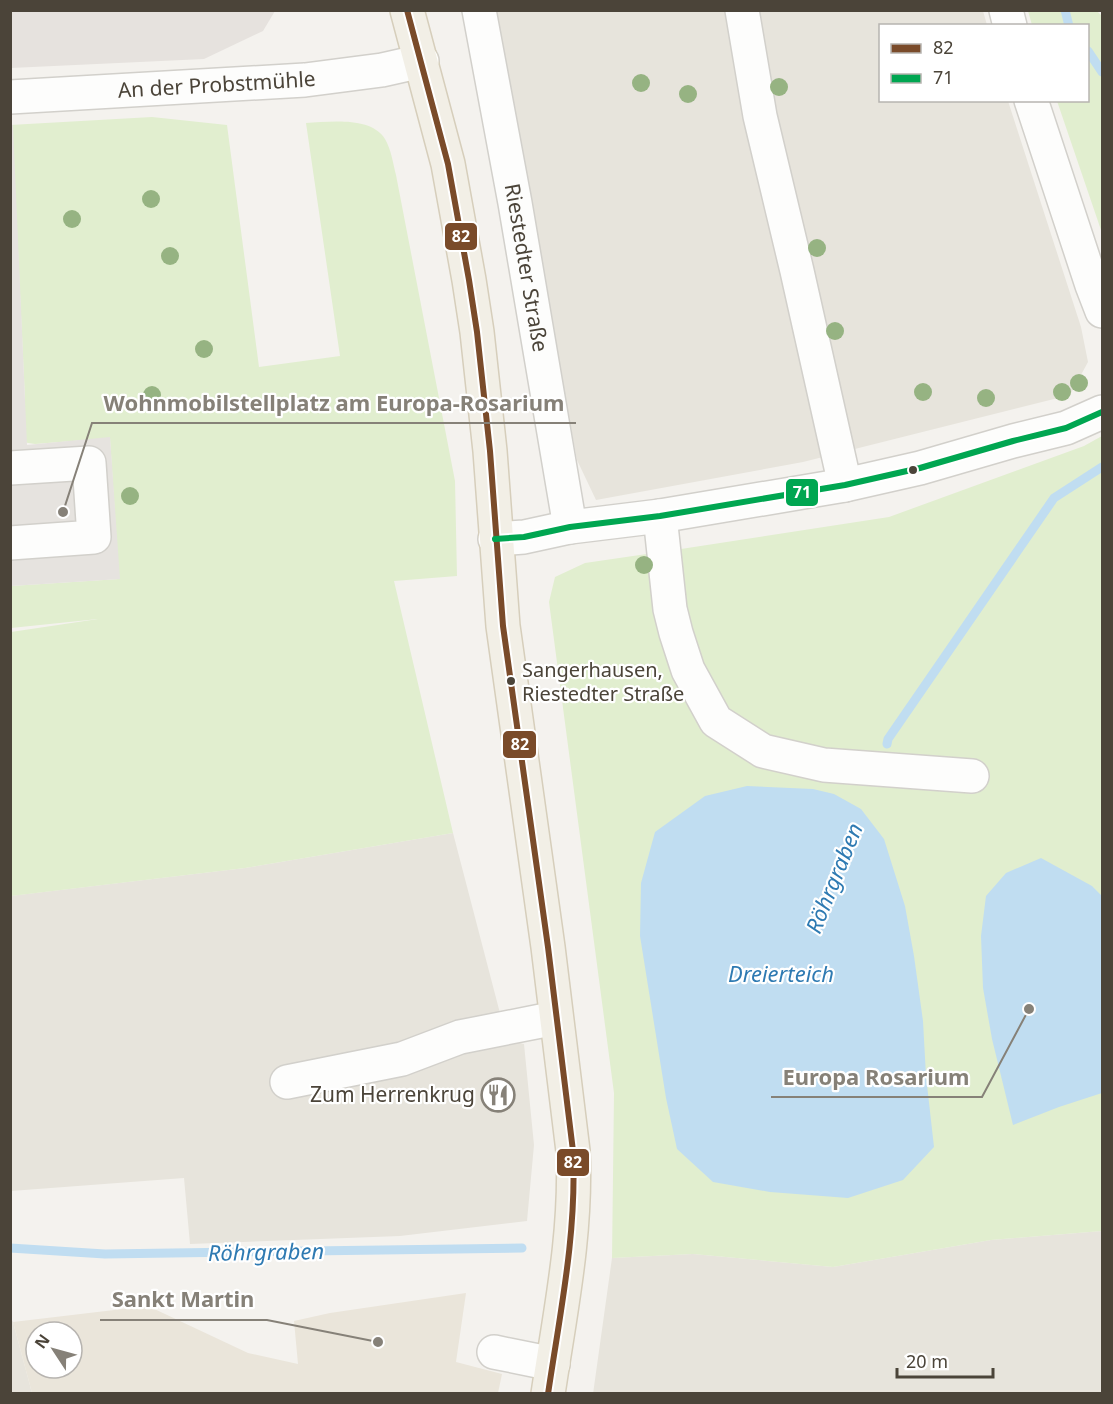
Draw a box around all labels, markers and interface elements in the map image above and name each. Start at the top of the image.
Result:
legend [879,24,1089,102]
text: 82 [933,35,954,59]
street label: An der Probstmühle [117,64,317,104]
text: 71 [933,65,954,89]
street label: Riestedter Straße [499,181,555,354]
line badge: 82 [444,222,478,251]
text: 82 [452,225,470,247]
callout: Wohnmobilstellplatz am Europa-Rosarium [92,383,576,423]
text: Wohnmobilstellplatz am Europa-Rosarium [104,387,564,417]
unlabelled marker [907,464,919,476]
line badge: 71 [785,478,819,507]
text: 71 [793,481,811,503]
place label: Sangerhausen, Riestedter Straße [522,656,684,707]
marker: Sangerhausen, Riestedter Straße [505,675,517,687]
line badge: 82 [502,730,537,759]
text: 82 [511,733,529,755]
water label: Röhrgraben [797,818,869,937]
water label: Dreierteich [728,958,834,988]
callout: Europa Rosarium [771,1057,982,1097]
text: Europa Rosarium [782,1061,970,1091]
restaurant icon: Zum Herrenkrug [480,1077,516,1113]
place label: Zum Herrenkrug [310,1080,475,1108]
line badge: 82 [556,1148,590,1177]
text: 82 [564,1151,582,1173]
water label: Röhrgraben [208,1235,324,1267]
callout: Sankt Martin [100,1280,267,1320]
text: Sankt Martin [112,1283,254,1313]
north arrow [24,1320,84,1380]
text: N [29,1329,55,1353]
scale bar [897,1341,993,1379]
text: 20 m [906,1349,948,1373]

